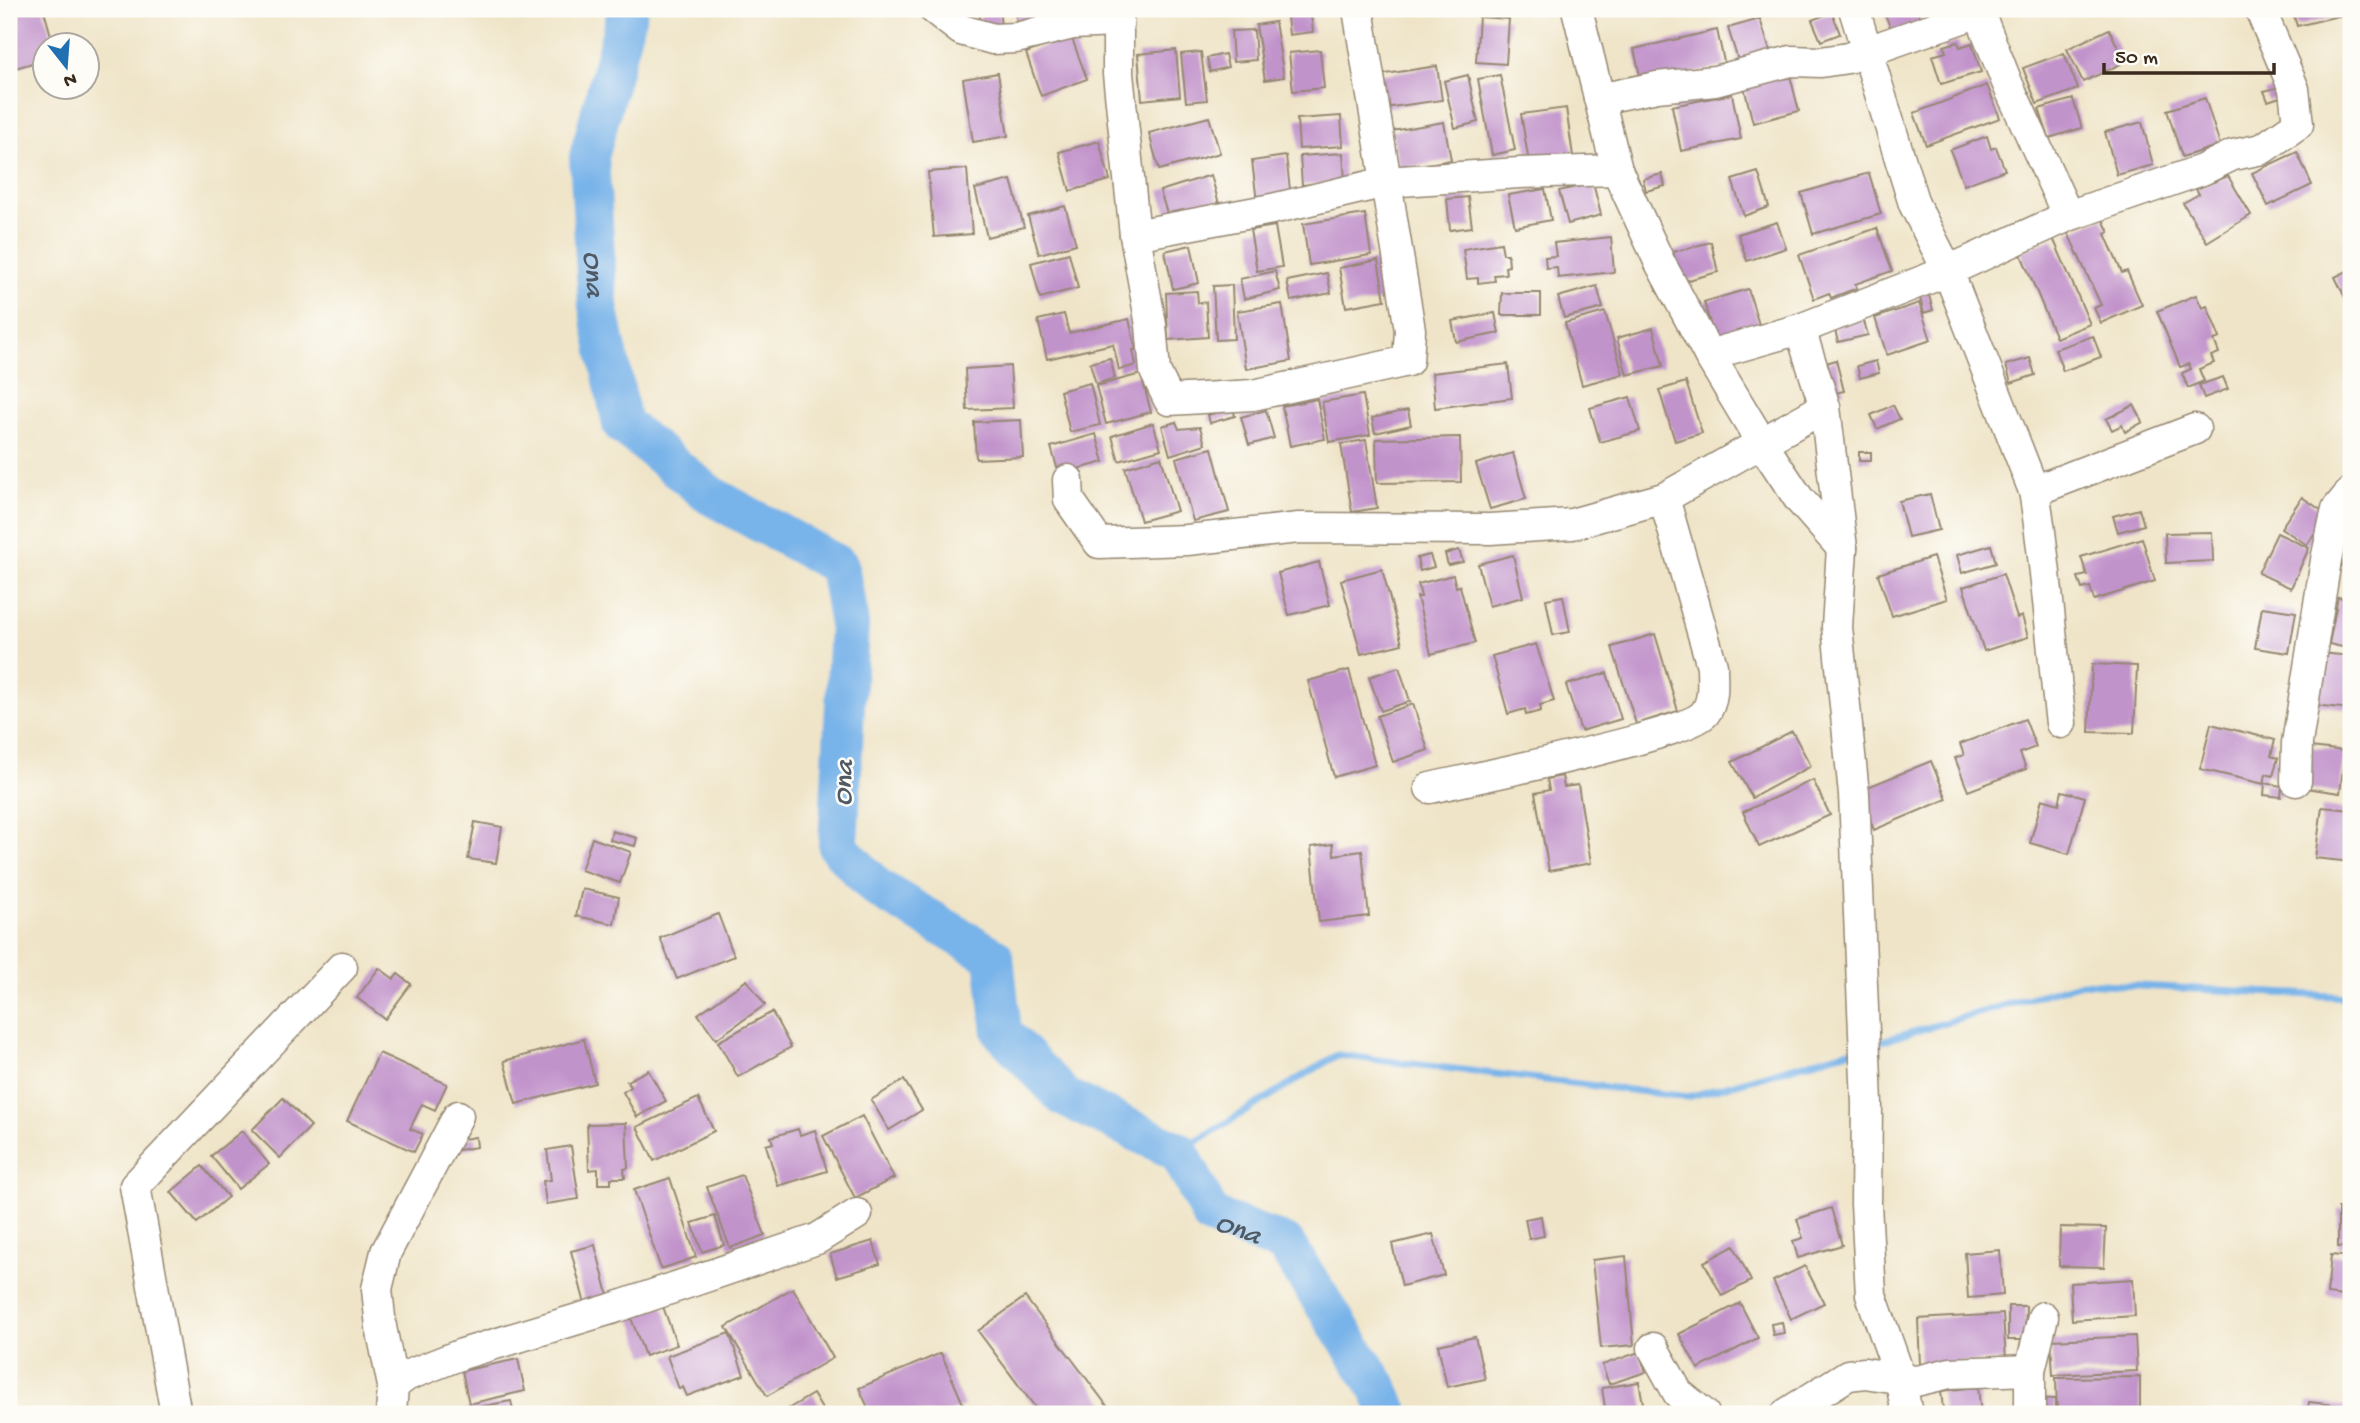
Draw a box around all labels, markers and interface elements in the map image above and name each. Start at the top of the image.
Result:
north arrow [32,32,102,102]
scale bar [2104,32,2274,76]
text: 50 m [2115,47,2158,72]
text: N [61,66,79,92]
water label: Ona [574,250,609,299]
water label: Ona [828,758,863,807]
water label: Ona [1210,1207,1266,1255]

